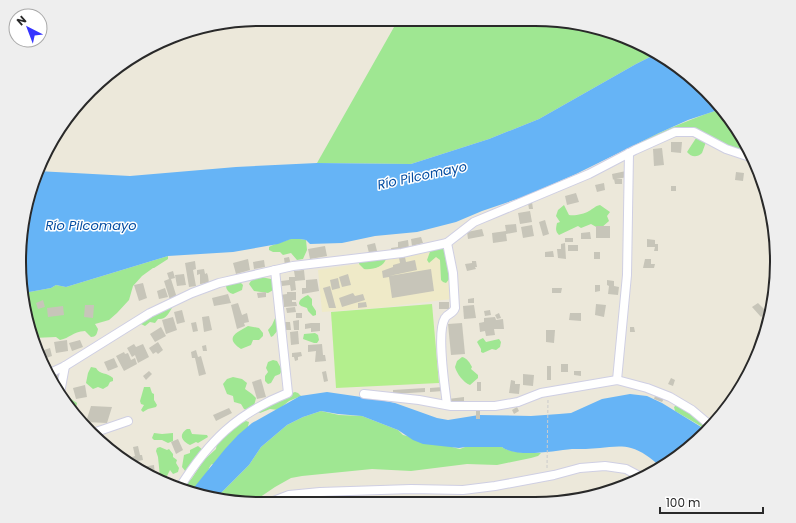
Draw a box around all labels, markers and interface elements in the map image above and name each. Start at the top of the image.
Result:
north arrow [8,8,48,48]
text: N [13,12,30,29]
water label: Río Pilcomayo [376,157,469,194]
water label: Río Pilcomayo [45,216,137,235]
scale bar [660,489,763,515]
text: 100 m [666,494,700,511]

